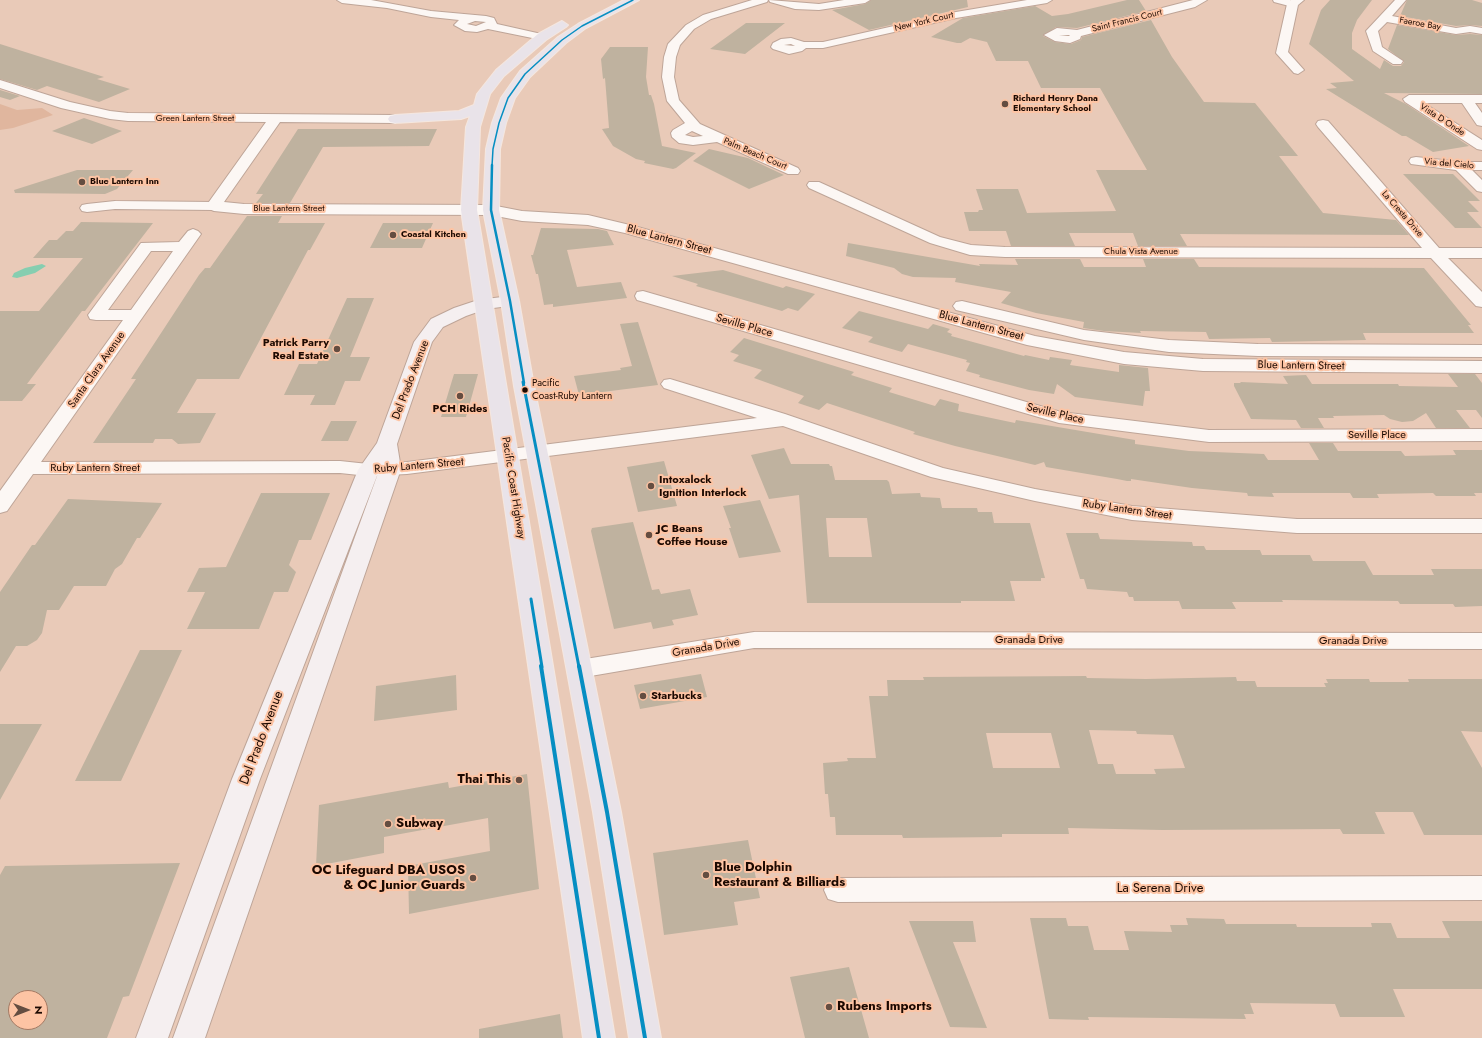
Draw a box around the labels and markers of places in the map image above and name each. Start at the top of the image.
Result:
place label: Richard Henry Dana Elementary School [1013,94,1098,115]
marker: Richard Henry Dana Elementary School [1000,99,1010,109]
marker: Blue Lantern Inn [77,177,87,187]
place label: Blue Lantern Inn [90,177,159,187]
marker: Coastal Kitchen [388,230,398,240]
place label: Coastal Kitchen [401,230,466,240]
place label: Patrick Parry Real Estate [263,336,329,362]
marker: Patrick Parry Real Estate [332,344,342,354]
place label: Pacific Coast-Ruby Lantern [532,378,612,402]
marker: Pacific Coast-Ruby Lantern [520,385,530,395]
marker: PCH Rides [455,391,465,401]
place label: PCH Rides [433,402,487,416]
place label: Intoxalock Ignition Interlock [659,473,747,499]
marker: Intoxalock Ignition Interlock [646,481,656,491]
place label: JC Beans Coffee House [657,522,727,548]
marker: JC Beans Coffee House [644,530,654,540]
place label: Starbucks [651,689,702,703]
marker: Starbucks [638,691,648,701]
place label: Thai This [458,772,511,788]
marker: Thai This [514,775,524,785]
place label: Subway [396,816,443,832]
marker: Subway [383,819,393,829]
place label: Blue Dolphin Restaurant & Billiards [714,860,845,891]
place label: OC Lifeguard DBA USOS & OC Junior Guards [312,863,465,894]
marker: Blue Dolphin Restaurant & Billiards [701,870,711,880]
marker: OC Lifeguard DBA USOS & OC Junior Guards [468,873,478,883]
place label: Rubens Imports [837,999,932,1015]
marker: Rubens Imports [824,1002,834,1012]

